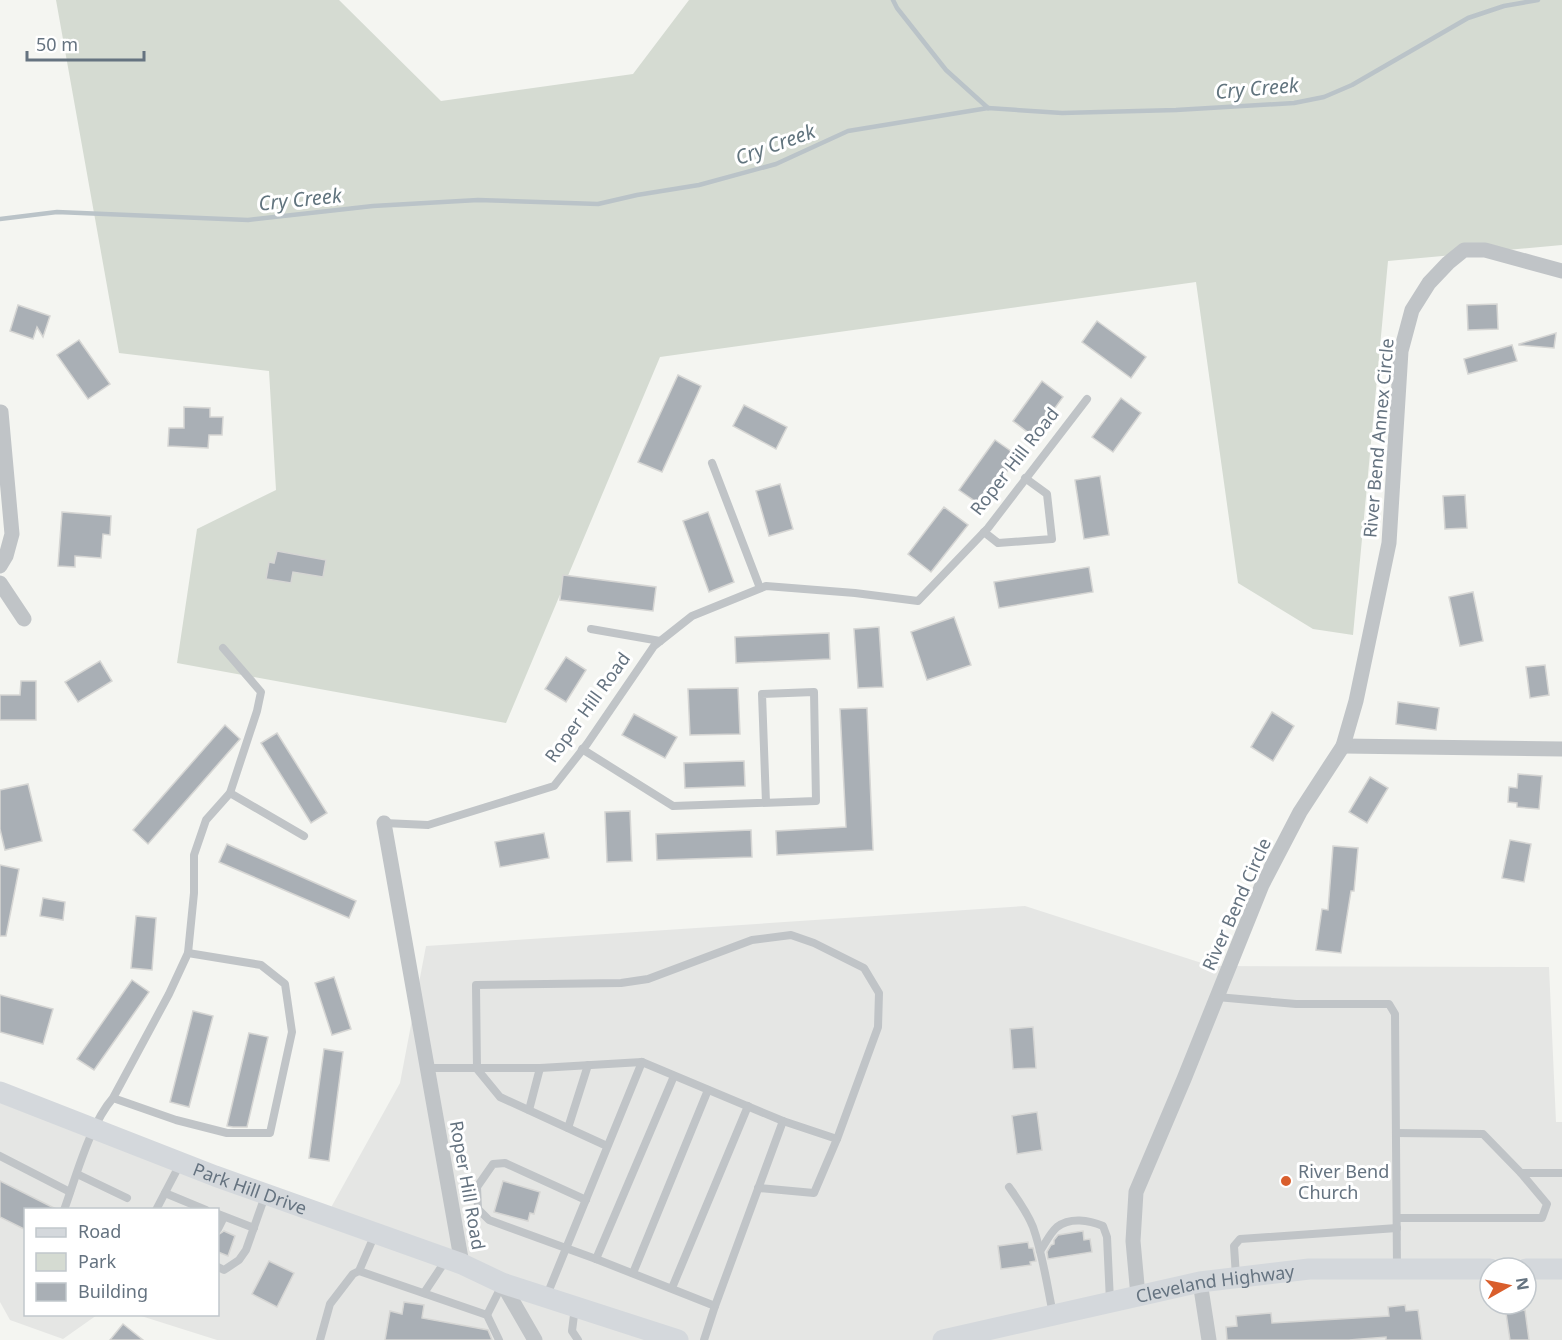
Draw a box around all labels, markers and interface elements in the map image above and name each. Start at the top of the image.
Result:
scale bar [27,24,144,62]
text: 50 m [36,32,78,56]
water label: Cry Creek [1214,71,1301,105]
water label: Cry Creek [731,117,820,171]
water label: Cry Creek [257,181,344,217]
street label: River Bend Annex Circle [1357,337,1399,539]
street label: Roper Hill Road [964,402,1064,520]
street label: Roper Hill Road [539,647,635,767]
street label: River Bend Circle [1196,834,1276,974]
street label: Roper Hill Road [445,1119,491,1251]
street label: Park Hill Drive [190,1157,310,1220]
place label: River Bend Church [1298,1159,1389,1204]
marker: River Bend Church [1279,1174,1293,1188]
legend [24,1208,219,1316]
text: Road [78,1219,121,1243]
text: Park [78,1249,116,1273]
north arrow [1478,1256,1538,1316]
street label: Cleveland Highway [1133,1259,1296,1308]
text: N [1511,1276,1535,1292]
text: Building [78,1279,148,1303]

